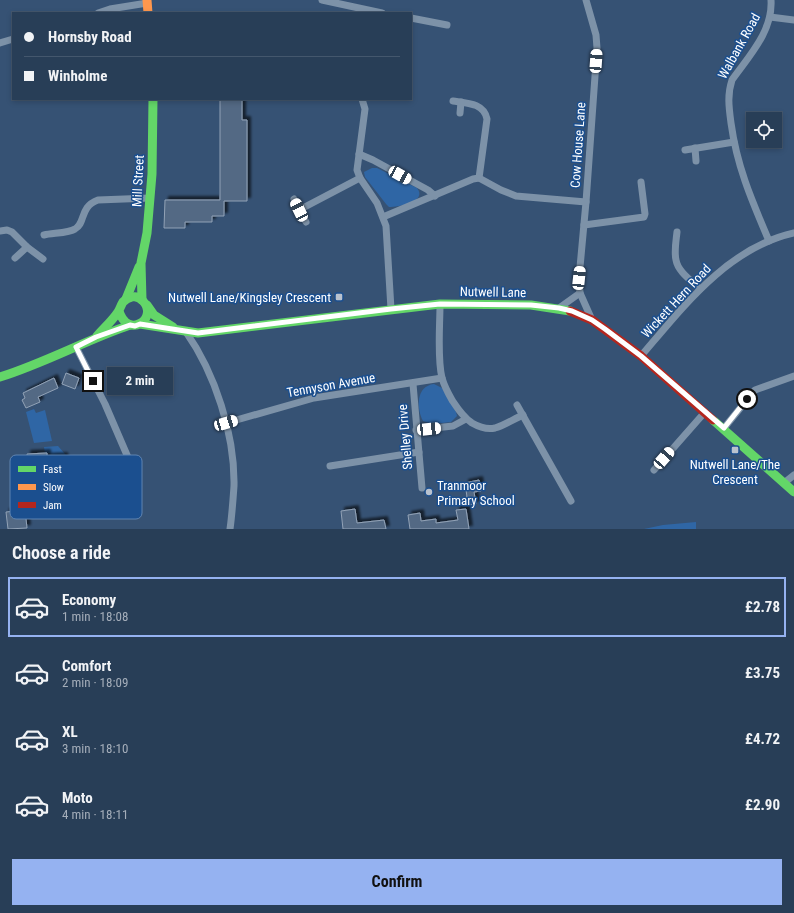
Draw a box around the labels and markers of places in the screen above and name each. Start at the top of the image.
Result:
place label: Nutwell Lane/Kingsley Crescent [168,290,331,305]
marker: Nutwell Lane/Kingsley Crescent [334,292,344,302]
marker: Nutwell Lane/The Crescent [730,445,740,455]
place label: Nutwell Lane/The Crescent [690,457,780,487]
place label: Tranmoor Primary School [437,478,515,508]
marker: Tranmoor Primary School [424,487,434,497]

